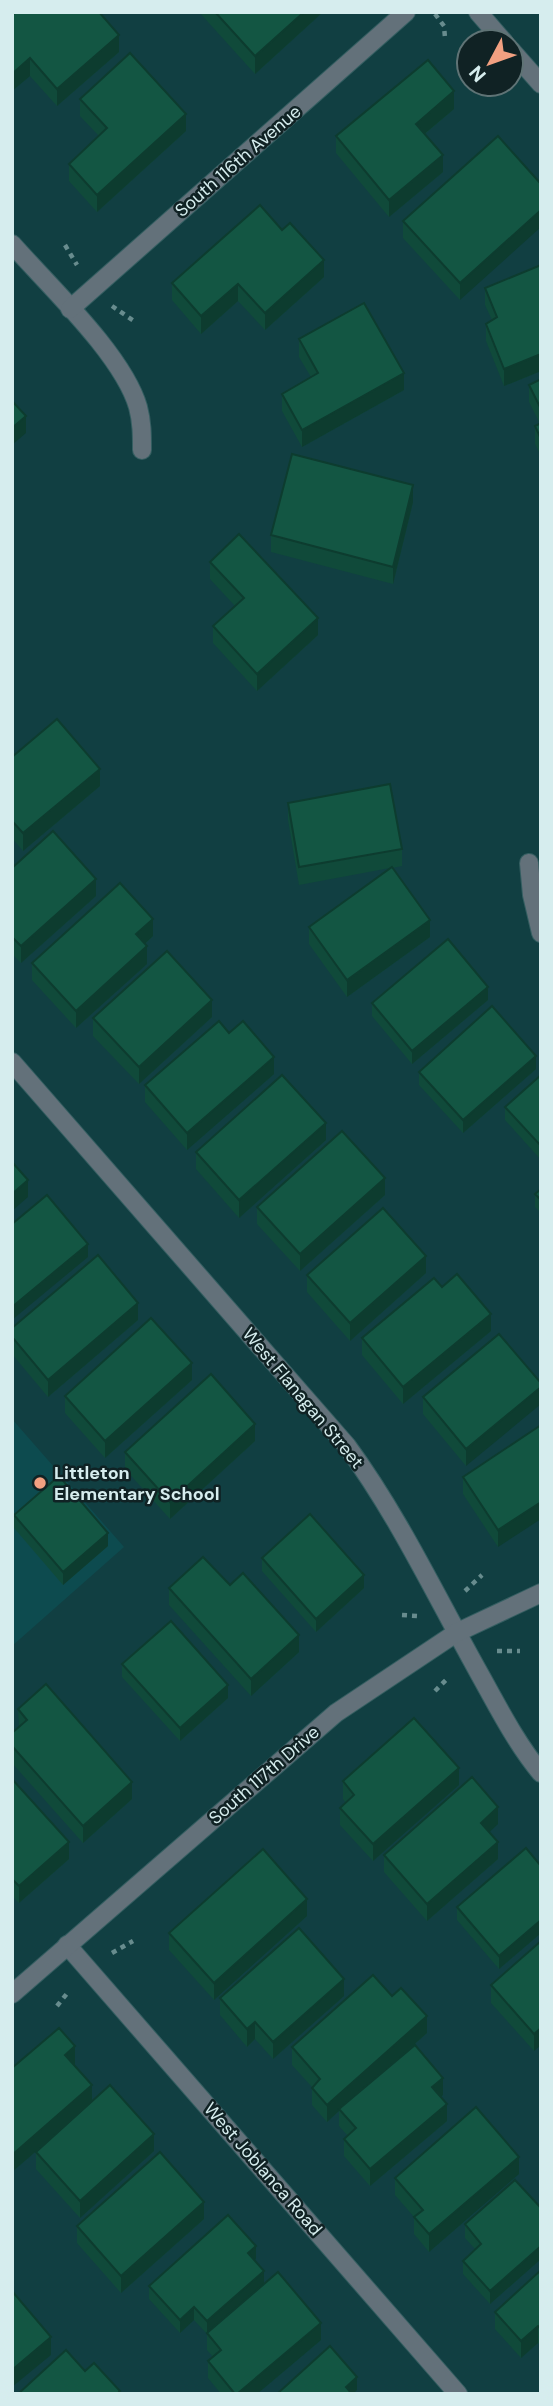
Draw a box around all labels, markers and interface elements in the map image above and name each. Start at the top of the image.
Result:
north arrow [455,28,525,98]
text: N [464,60,492,87]
street label: South 116th Avenue [170,100,306,222]
street label: West Flanagan Street [237,1323,369,1473]
place label: Littleton Elementary School [54,1461,220,1506]
marker: Littleton Elementary School [32,1475,48,1491]
street label: South 117th Drive [204,1720,324,1830]
street label: West Joblanca Road [198,2097,328,2241]

